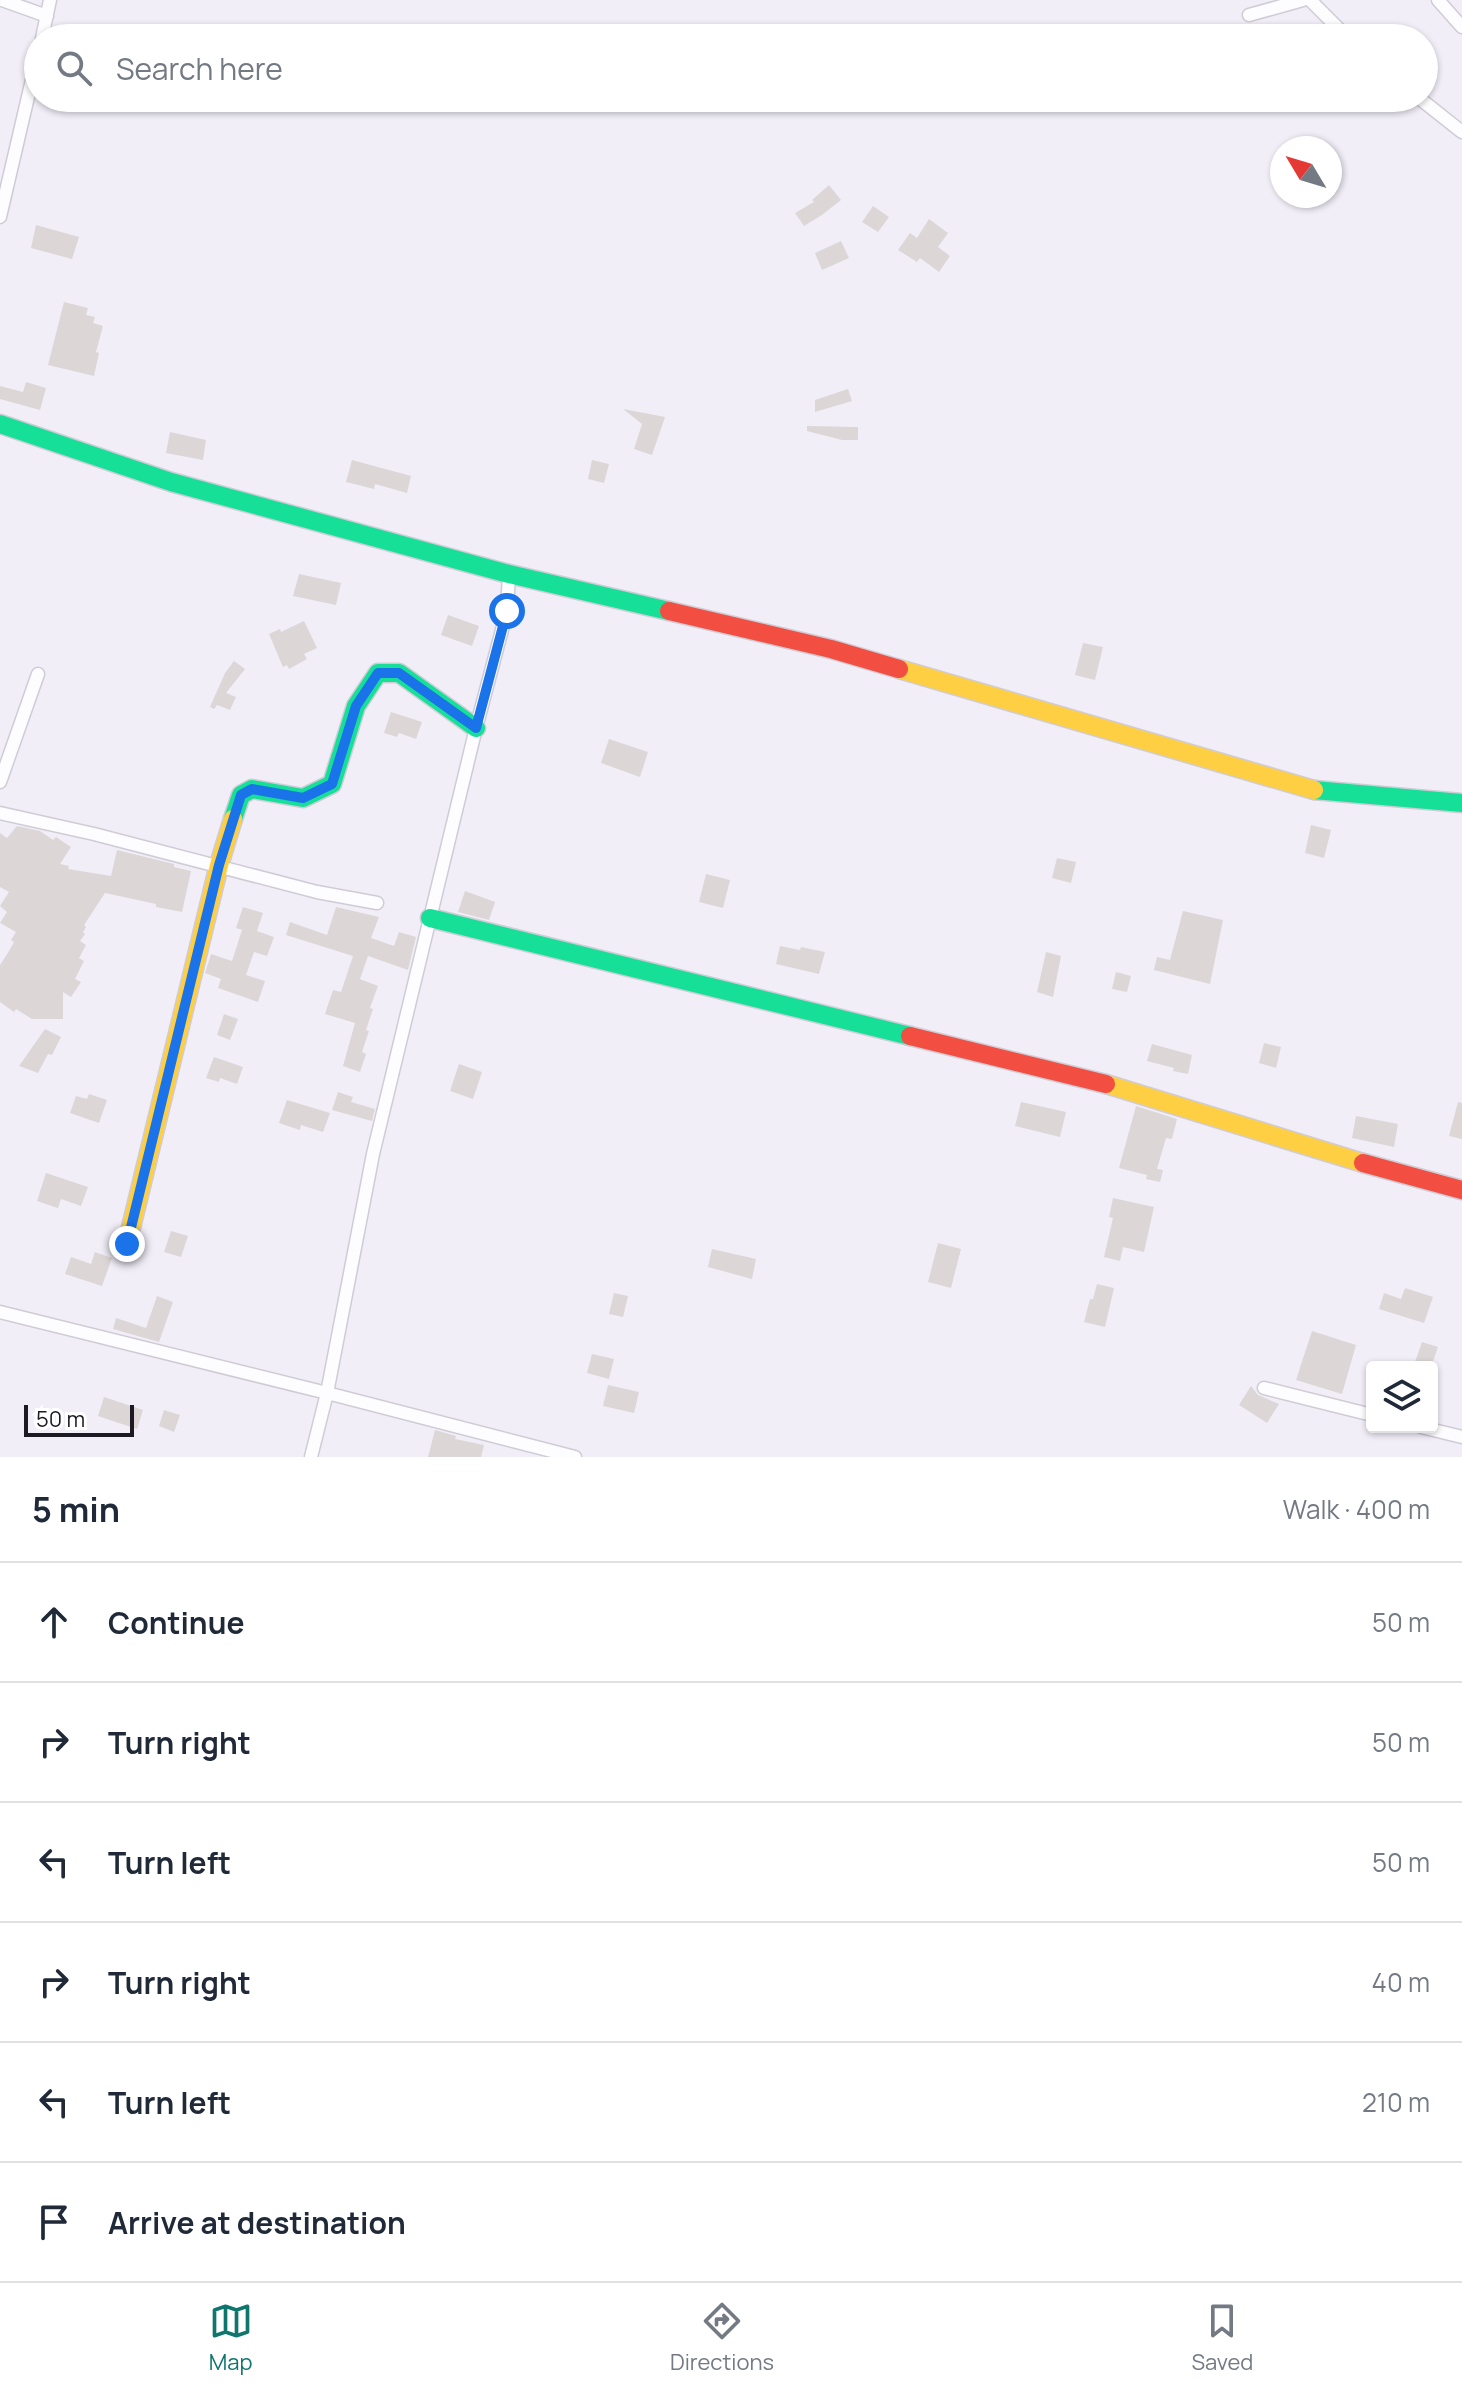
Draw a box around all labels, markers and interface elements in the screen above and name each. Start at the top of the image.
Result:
search box [24,24,1438,112]
icon: search [52,46,96,90]
text: Search here [116,48,283,89]
north arrow [1270,136,1342,208]
route start [489,593,525,629]
route end [109,1226,145,1262]
map controls [1366,1361,1438,1433]
button: layers [1366,1361,1438,1433]
scale bar [24,1401,134,1437]
text: 50 m [36,1404,85,1434]
text: 5 min [32,1486,120,1532]
text: Walk · 400 m [1283,1491,1430,1527]
icon: ahead [32,1600,76,1644]
text: Continue [108,1602,244,1643]
text: 50 m [1372,1604,1430,1640]
icon: right [32,1720,76,1764]
text: Turn right [108,1722,251,1763]
text: 50 m [1372,1724,1430,1760]
icon: left [32,1840,76,1884]
text: Turn left [108,1842,231,1883]
text: 50 m [1372,1844,1430,1880]
icon: right [32,1960,76,2004]
text: Turn right [108,1962,251,2003]
text: 40 m [1372,1964,1430,2000]
icon: left [32,2080,76,2124]
text: Turn left [108,2082,231,2123]
text: 210 m [1362,2084,1430,2120]
icon: arrive [32,2200,76,2244]
text: Arrive at destination [108,2202,406,2243]
tab: Map [209,2299,253,2377]
tab: Directions [670,2299,774,2377]
tab: Saved [1191,2299,1253,2377]

